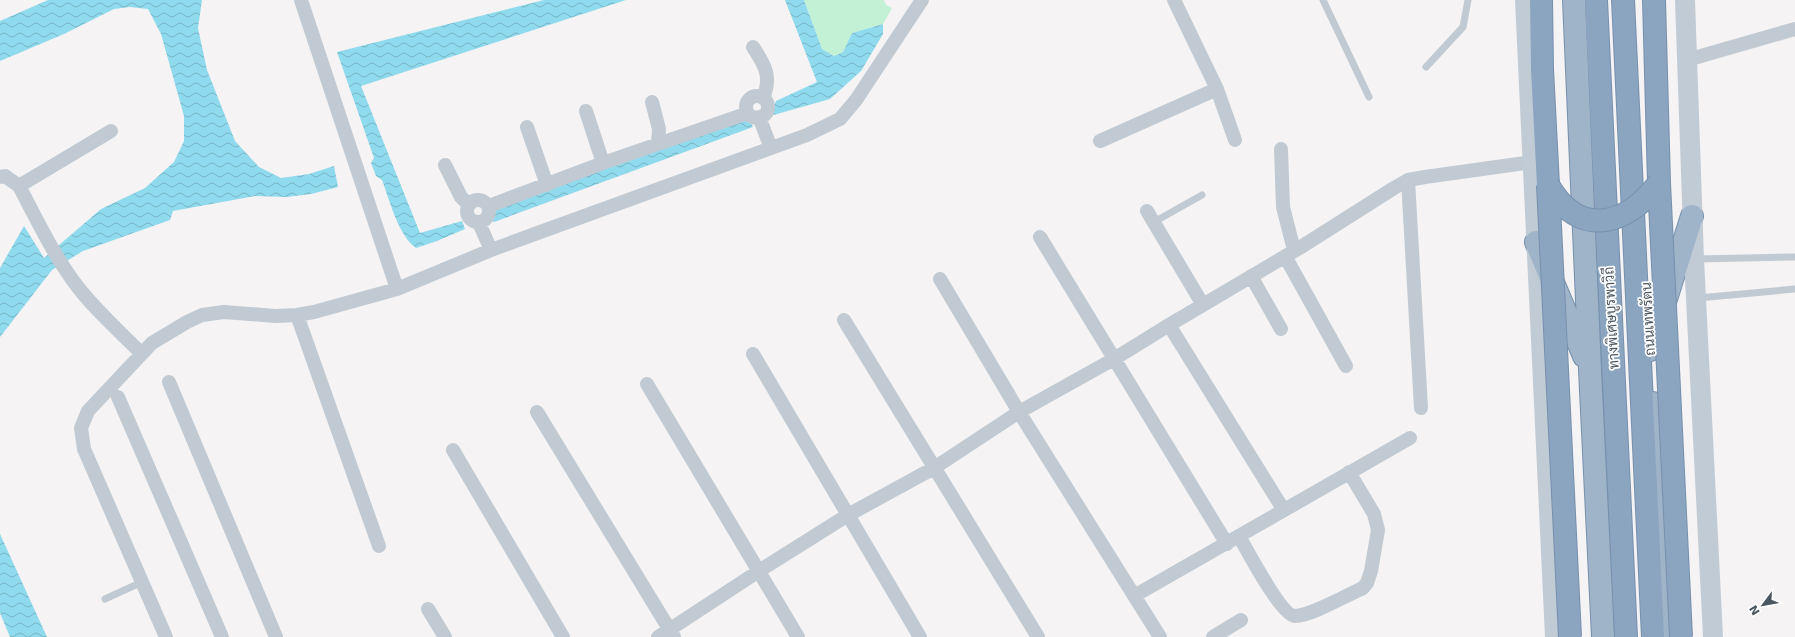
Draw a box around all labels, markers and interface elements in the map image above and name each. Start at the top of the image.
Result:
street label: ทางพิเศษบูรพาวิถี [1599,266,1624,370]
street label: ถนนเทพรัตน [1638,282,1658,356]
north arrow [1743,585,1783,625]
text: N [1747,603,1763,617]

